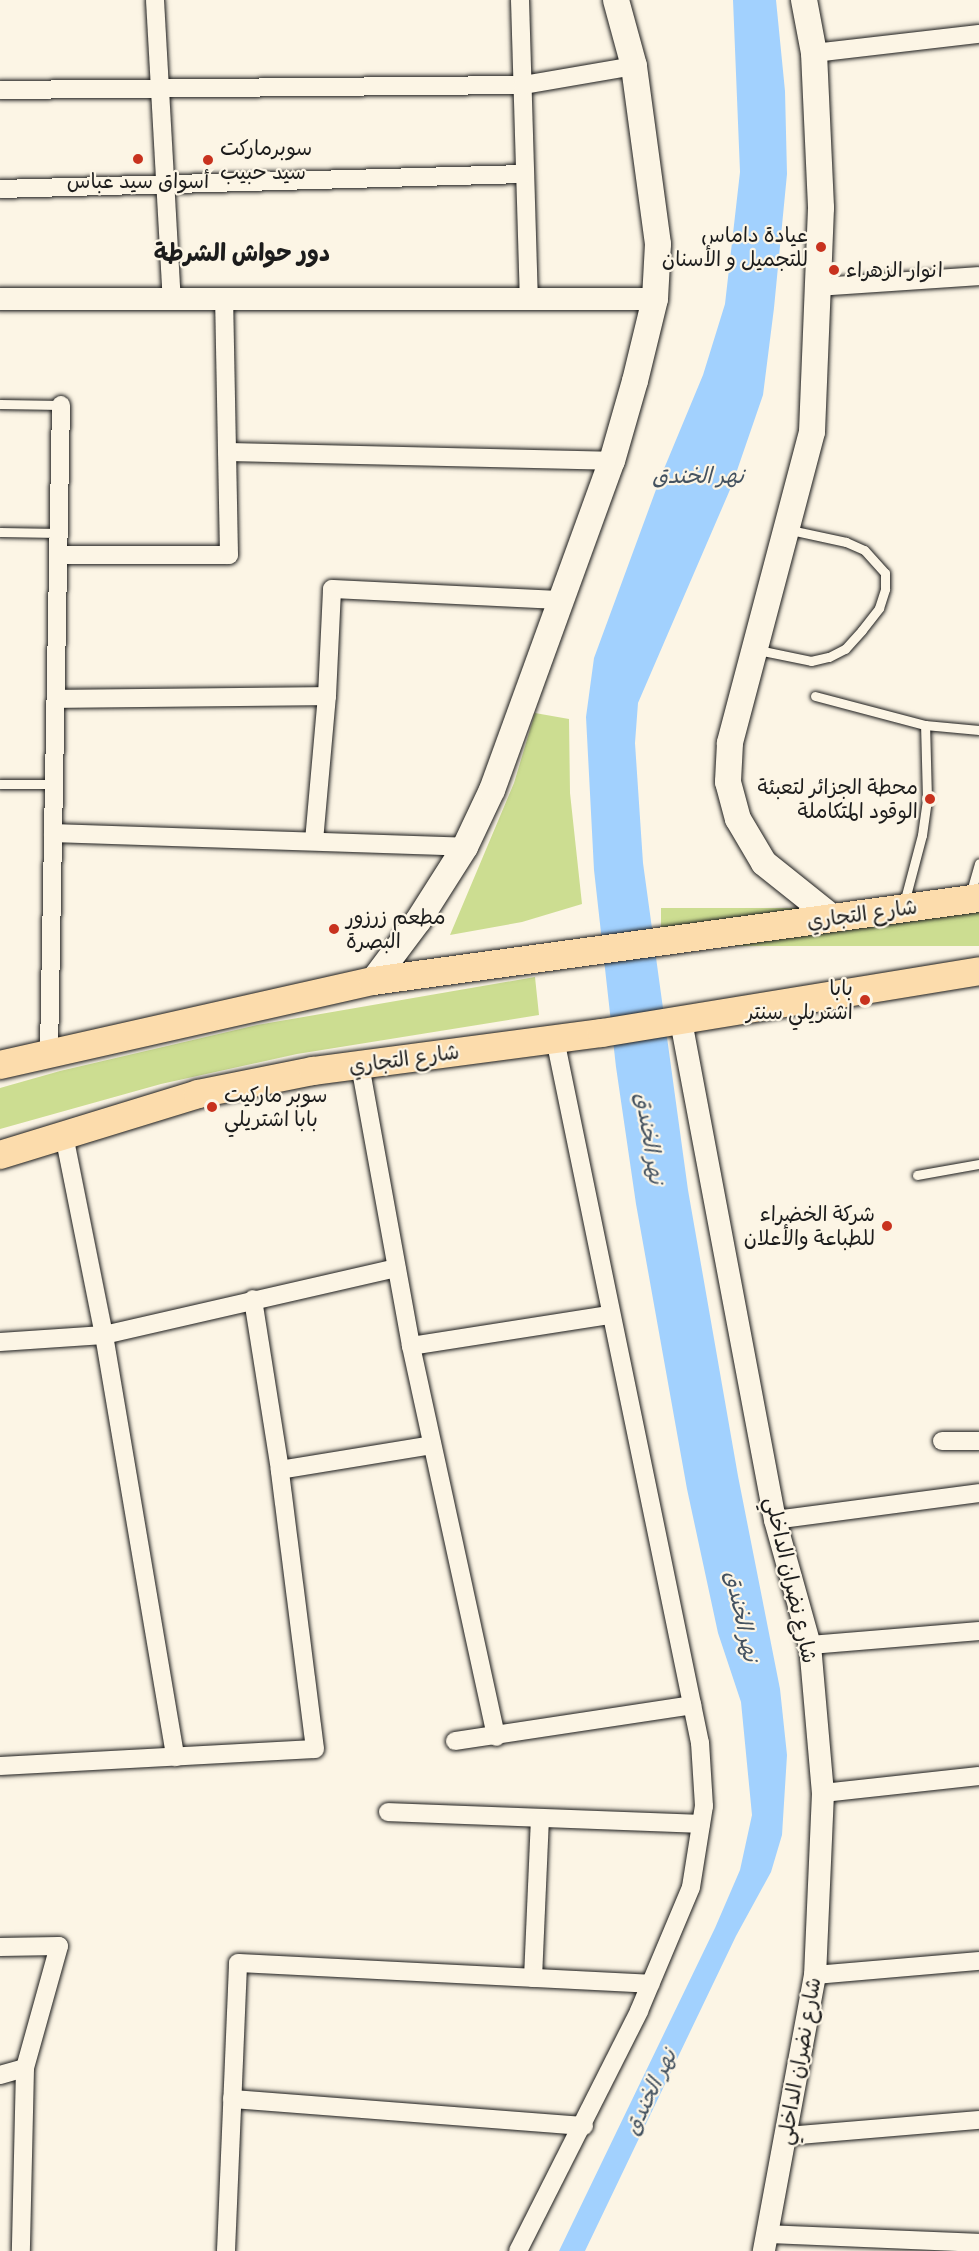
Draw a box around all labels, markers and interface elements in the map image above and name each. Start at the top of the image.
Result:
place label: سوبرماركت سيد حبيب [220,135,312,185]
marker: أسواق سيد عباس [131,152,145,166]
marker: سوبرماركت سيد حبيب [201,153,215,167]
place label: أسواق سيد عباس [67,168,209,194]
place label: عيادة داماس للتجميل و الأسنان [662,222,808,272]
marker: عيادة داماس للتجميل و الأسنان [812,238,830,256]
district label: دور حواش الشرطة [154,239,330,267]
place label: انوار الزهراء [846,257,943,283]
marker: انوار الزهراء [827,263,841,277]
water label: نهر الخندق [652,463,744,489]
place label: محطة الجزائر لتعبئة الوقود المتكاملة [758,774,918,824]
marker: محطة الجزائر لتعبئة الوقود المتكاملة [923,792,937,806]
street label: شارع التجاري [805,894,919,934]
place label: مطعم زرزور البصرة [346,904,445,954]
marker: مطعم زرزور البصرة [327,922,341,936]
place label: بابا اشتريلي سنتر [746,975,853,1025]
marker: بابا اشتريلي سنتر [858,993,872,1007]
street label: شارع التجاري [347,1039,461,1079]
place label: سوبر ماركيت بابا اشتريلي [224,1082,328,1132]
water label: نهر الخندق [630,1090,670,1186]
marker: سوبر ماركيت بابا اشتريلي [205,1100,219,1114]
place label: شركة الخضراء للطباعة والأعلان [744,1201,875,1251]
marker: شركة الخضراء للطباعة والأعلان [880,1219,894,1233]
street label: شارع نضران الداخلي [760,1494,822,1666]
water label: نهر الخندق [720,1568,764,1664]
street label: شارع نضران الداخلي [772,1975,826,2147]
water label: نهر الخندق [618,2045,682,2139]

